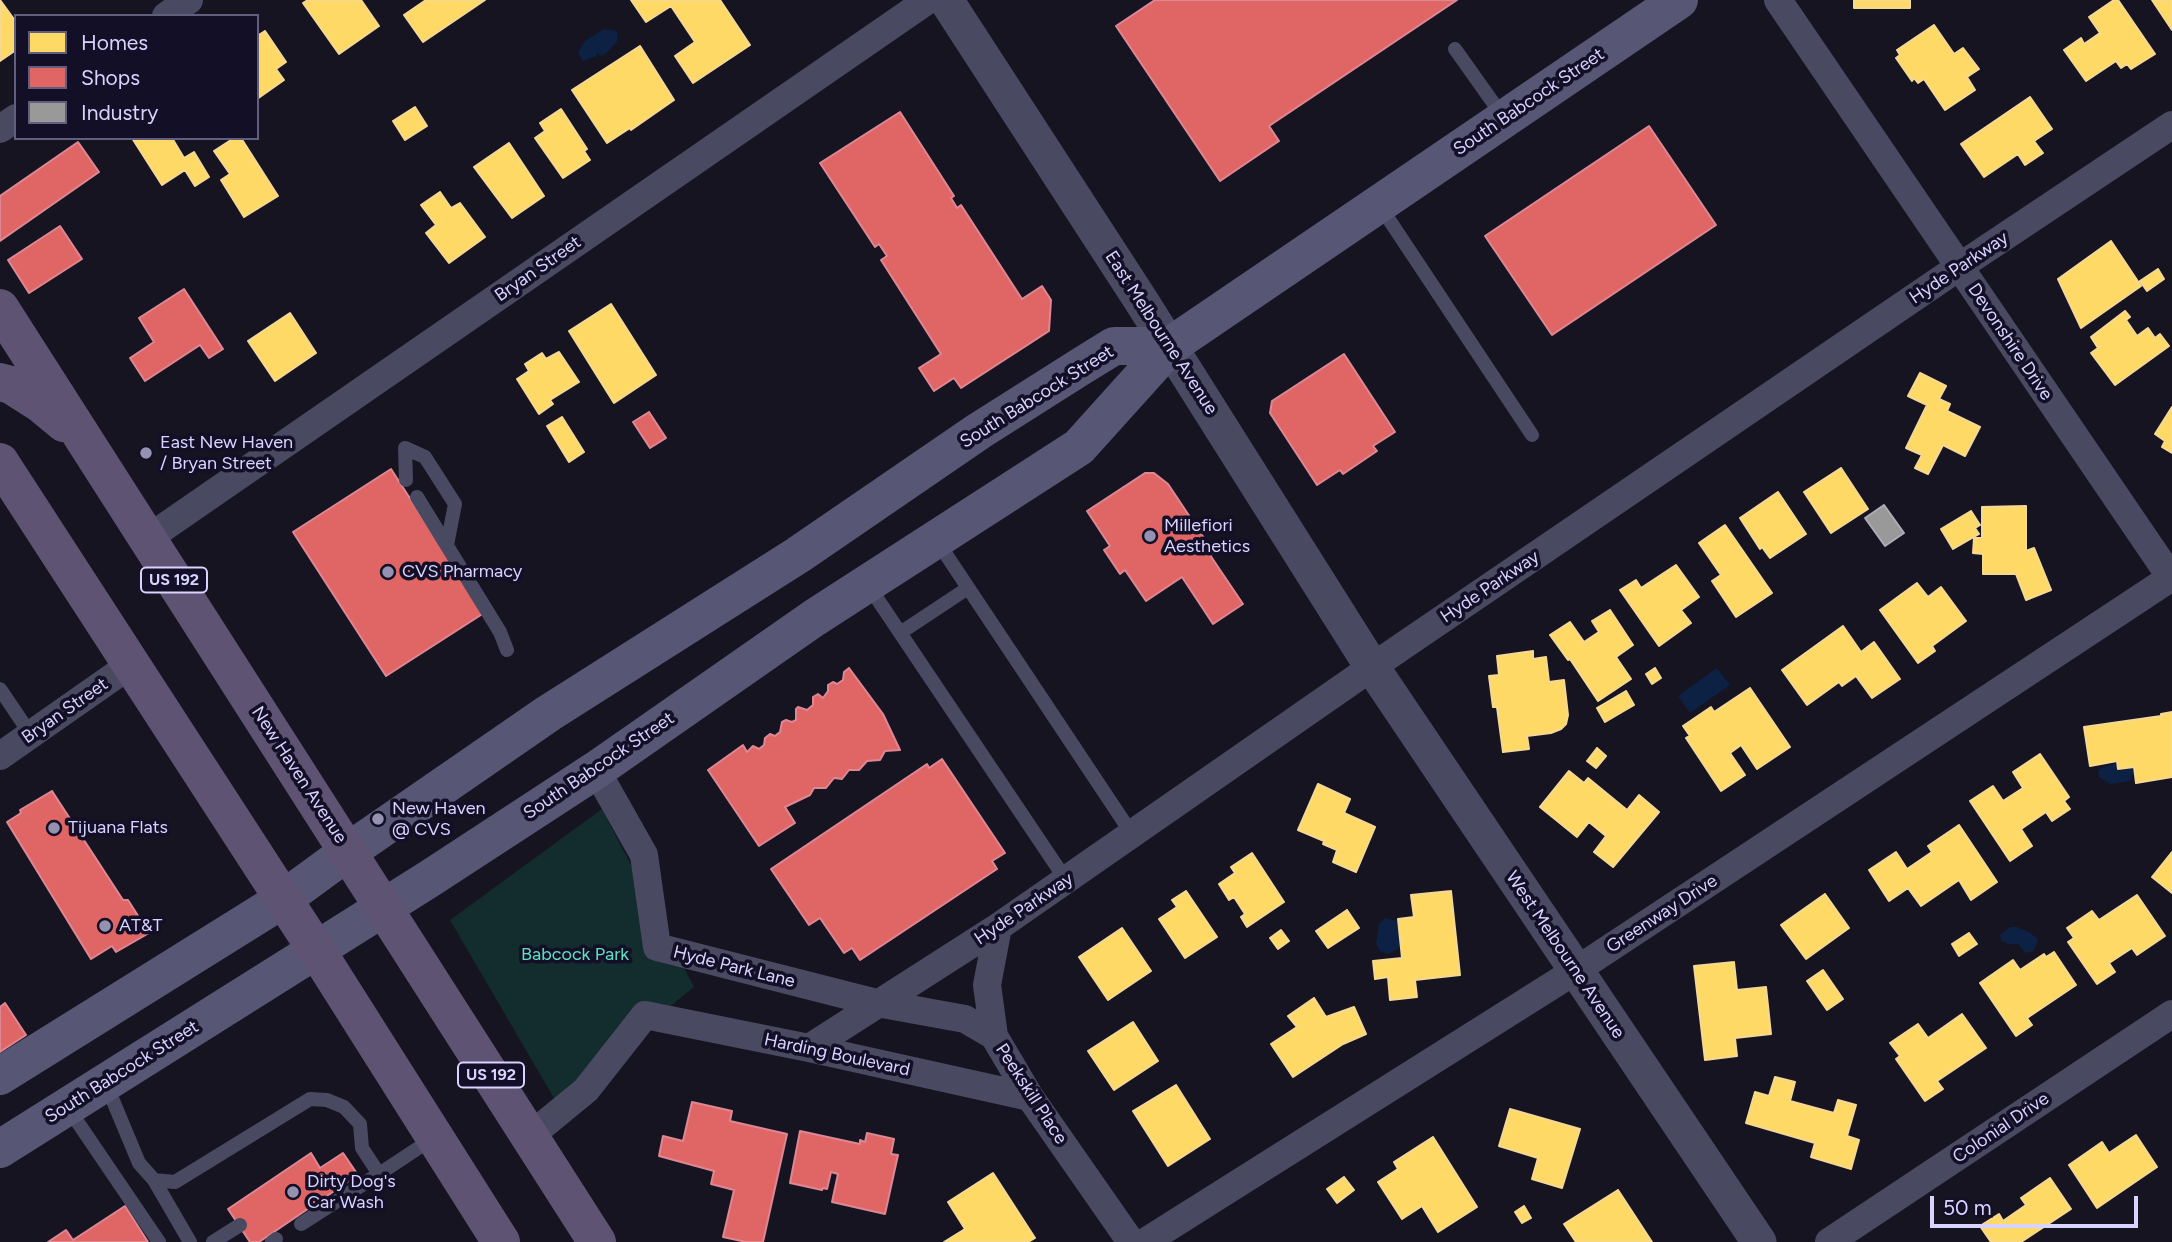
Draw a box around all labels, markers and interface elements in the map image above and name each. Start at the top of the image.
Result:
legend [14,14,259,140]
text: Homes [81,30,148,55]
street label: South Babcock Street [1450,44,1608,160]
text: Shops [81,65,140,90]
text: Industry [81,100,158,125]
street label: Hyde Parkway [1906,227,2012,309]
street label: Bryan Street [491,231,585,307]
street label: East Melbourne Avenue [1100,247,1222,419]
street label: Devonshire Drive [1963,280,2057,404]
street label: South Babcock Street [956,341,1118,453]
place label: East New Haven / Bryan Street [160,432,293,474]
marker: East New Haven / Bryan Street [138,445,154,461]
place label: Millefiori Aesthetics [1164,515,1250,558]
marker: Millefiori Aesthetics [1142,528,1158,544]
street label: Hyde Parkway [1437,546,1543,628]
place label: CVS Pharmacy [402,561,522,583]
marker: CVS Pharmacy [380,564,396,580]
road number: US 192 [141,568,207,593]
street label: Bryan Street [18,673,112,749]
street label: New Haven Avenue [247,702,351,848]
street label: South Babcock Street [520,708,678,824]
place label: New Haven @ CVS [392,798,486,840]
marker: New Haven @ CVS [370,811,386,827]
place label: Tijuana Flats [68,817,168,839]
marker: Tijuana Flats [46,820,62,836]
street label: West Melbourne Avenue [1501,867,1629,1043]
street label: Hyde Parkway [971,868,1077,950]
street label: Greenway Drive [1603,870,1721,958]
place label: AT&T [119,915,162,937]
marker: AT&T [97,918,113,934]
street label: Hyde Park Lane [671,941,797,993]
park label: Babcock Park [521,944,629,966]
street label: South Babcock Street [41,1016,203,1128]
street label: Harding Boulevard [762,1029,912,1081]
street label: Peekskill Place [991,1040,1071,1148]
road number: US 192 [458,1063,524,1088]
street label: Colonial Drive [1949,1088,2053,1168]
place label: Dirty Dog's Car Wash [307,1171,396,1214]
scale bar [1934,1182,2142,1226]
marker: Dirty Dog's Car Wash [285,1184,301,1200]
text: 50 m [1943,1195,1992,1220]

